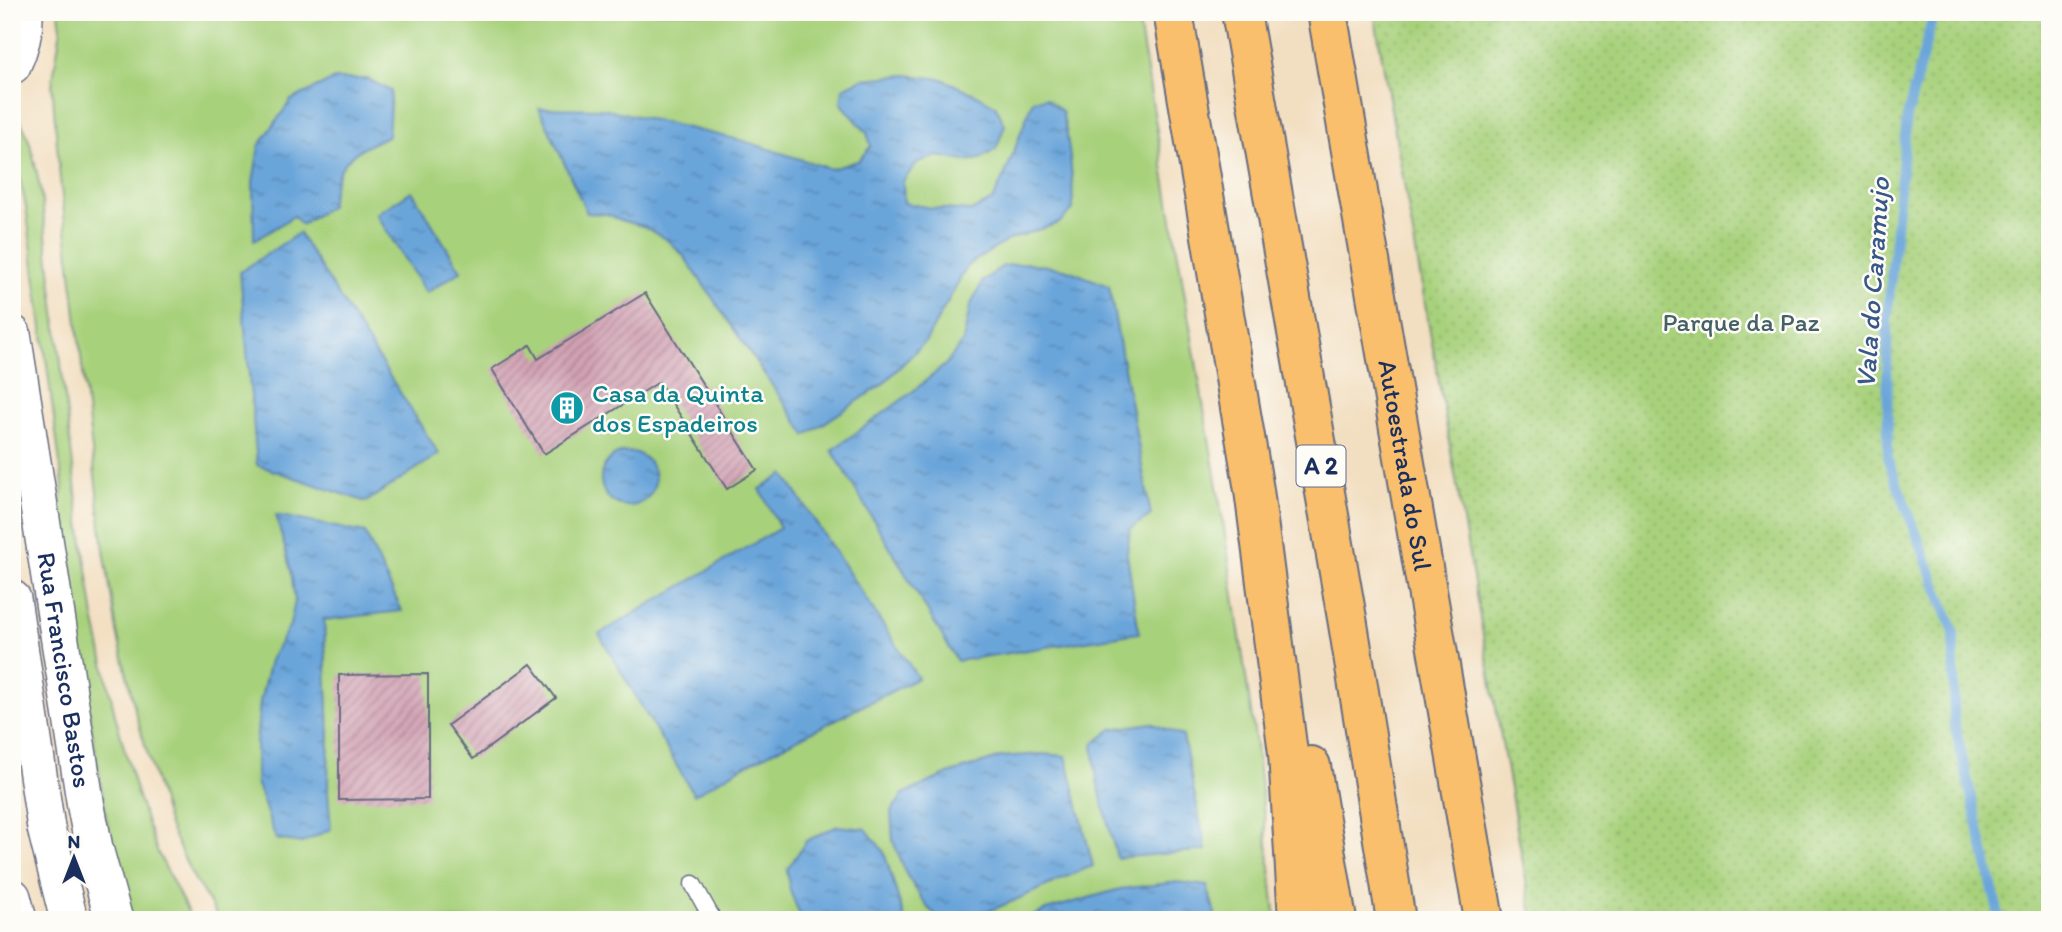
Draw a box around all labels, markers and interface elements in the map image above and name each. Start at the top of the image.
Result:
water label: Vala do Caramujo [1848,176,1896,390]
park label: Parque da Paz [1663,306,1820,338]
street label: Autoestrada do Sul [1371,357,1439,573]
place label: Casa da Quinta dos Espadeiros [592,377,764,439]
building icon: Casa da Quinta dos Espadeiros [548,389,586,427]
road number: A 2 [1296,446,1346,486]
street label: Rua Francisco Bastos [30,550,99,790]
north arrow [38,824,108,894]
text: N [68,830,80,853]

